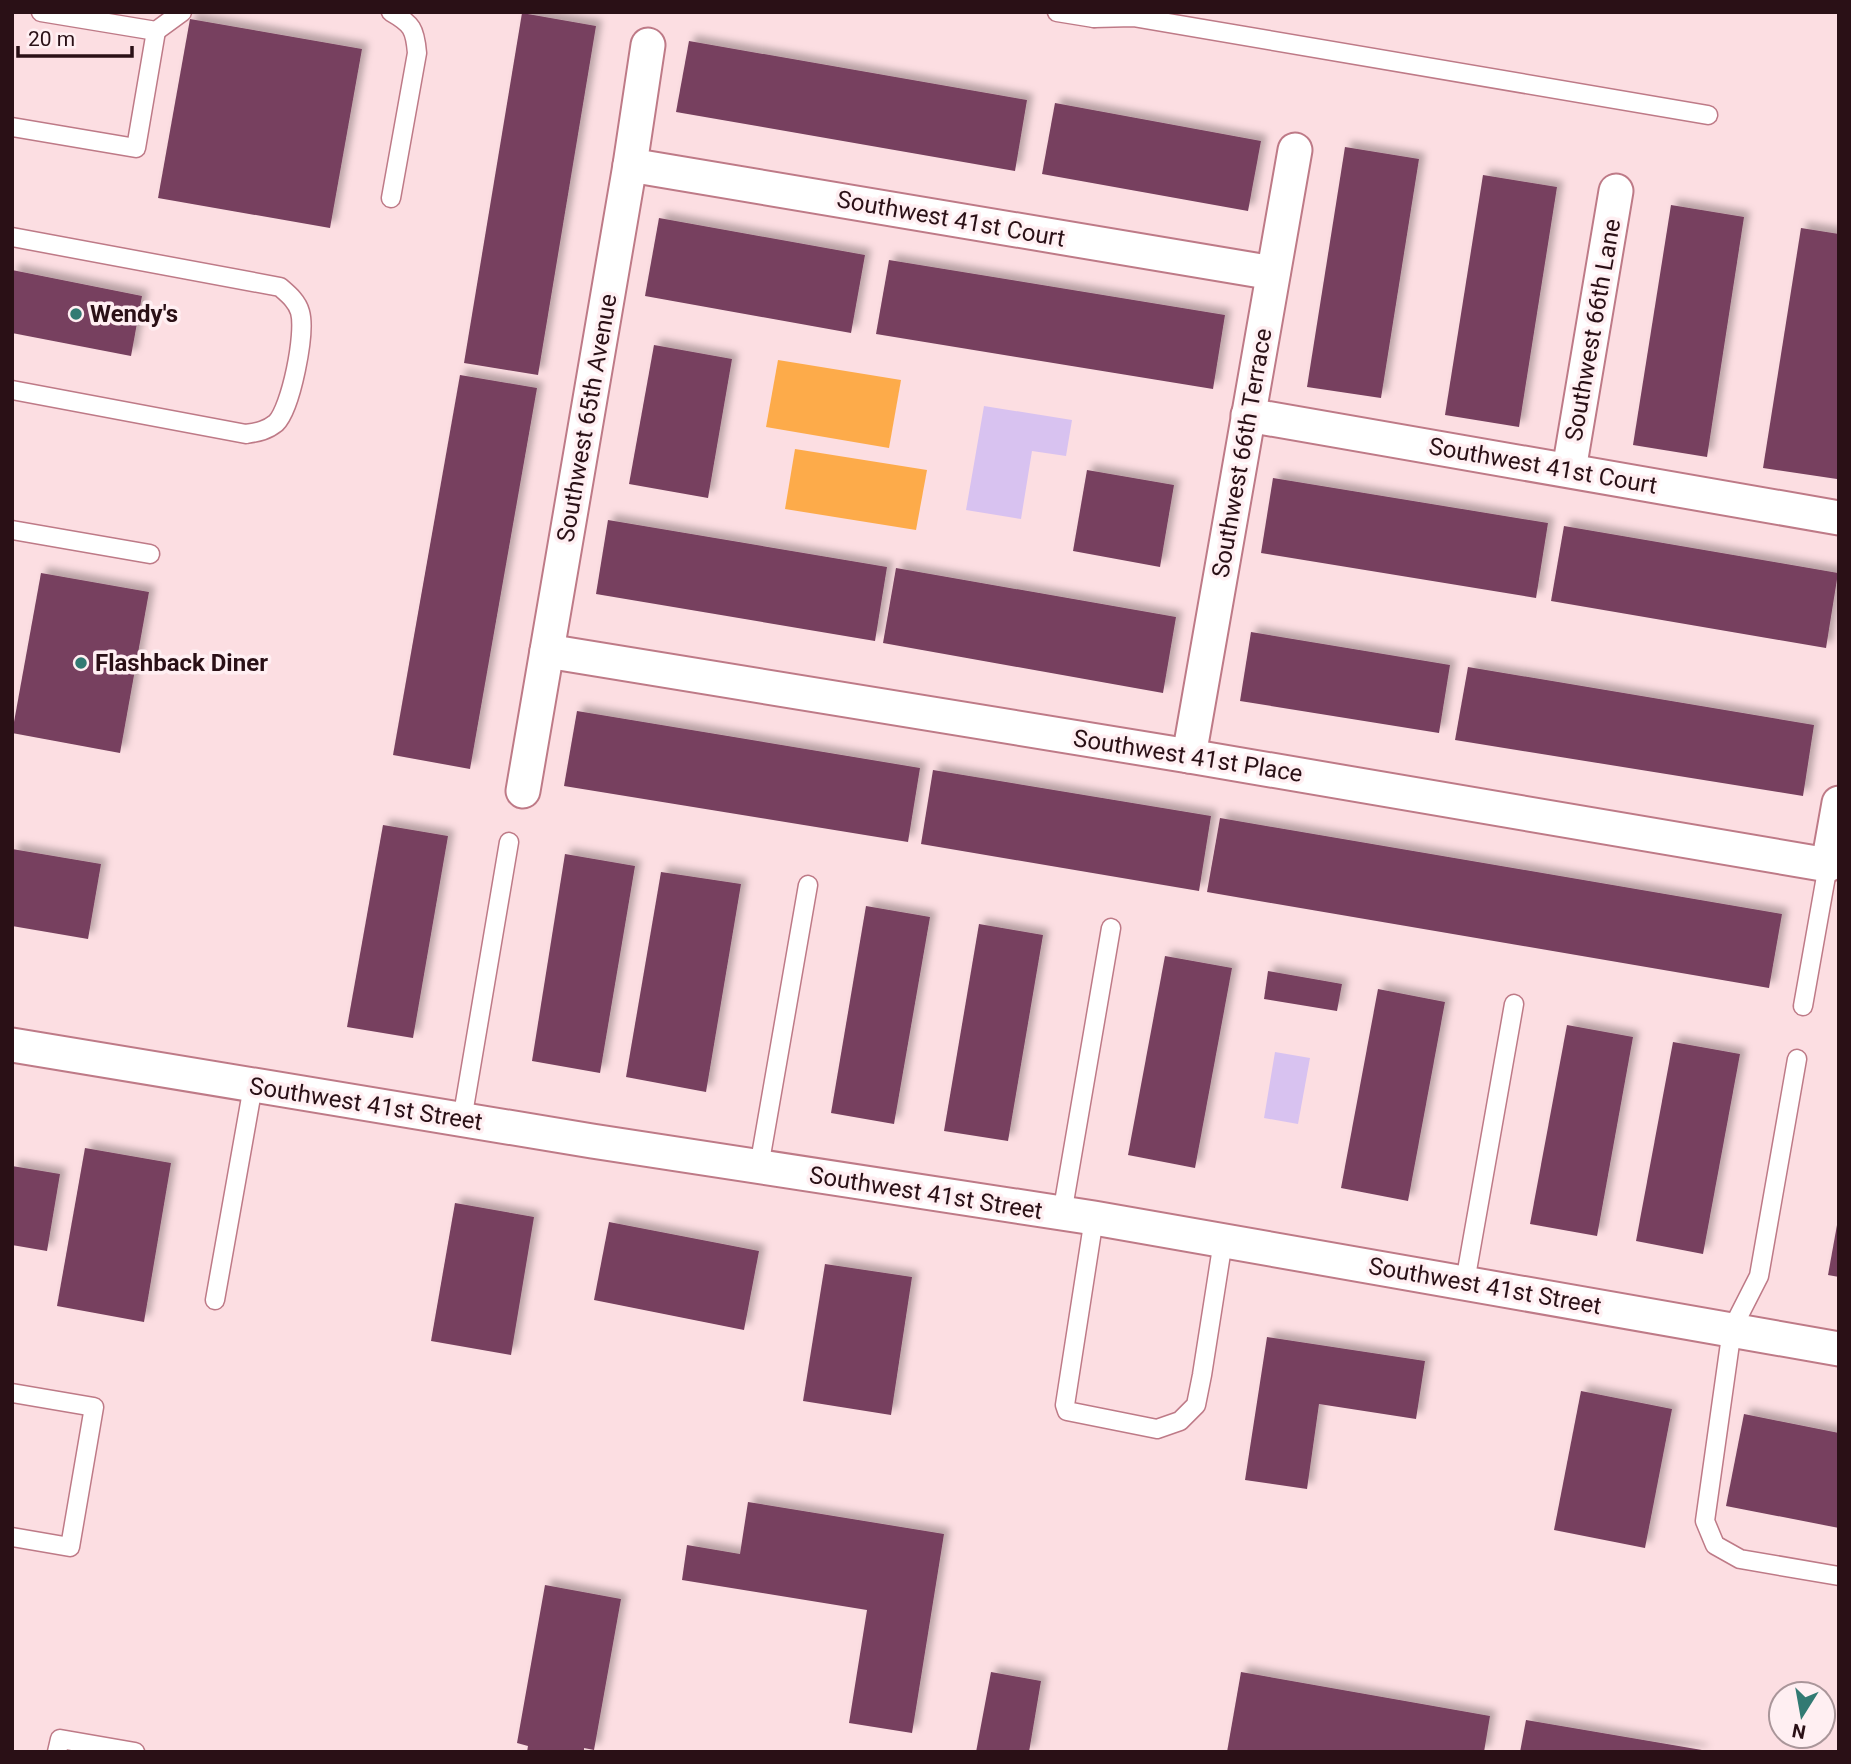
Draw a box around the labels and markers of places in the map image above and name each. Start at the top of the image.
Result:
place label: Wendy's [90,300,178,328]
marker: Wendy's [68,306,84,322]
place label: Flashback Diner [95,649,268,677]
marker: Flashback Diner [73,655,89,671]

